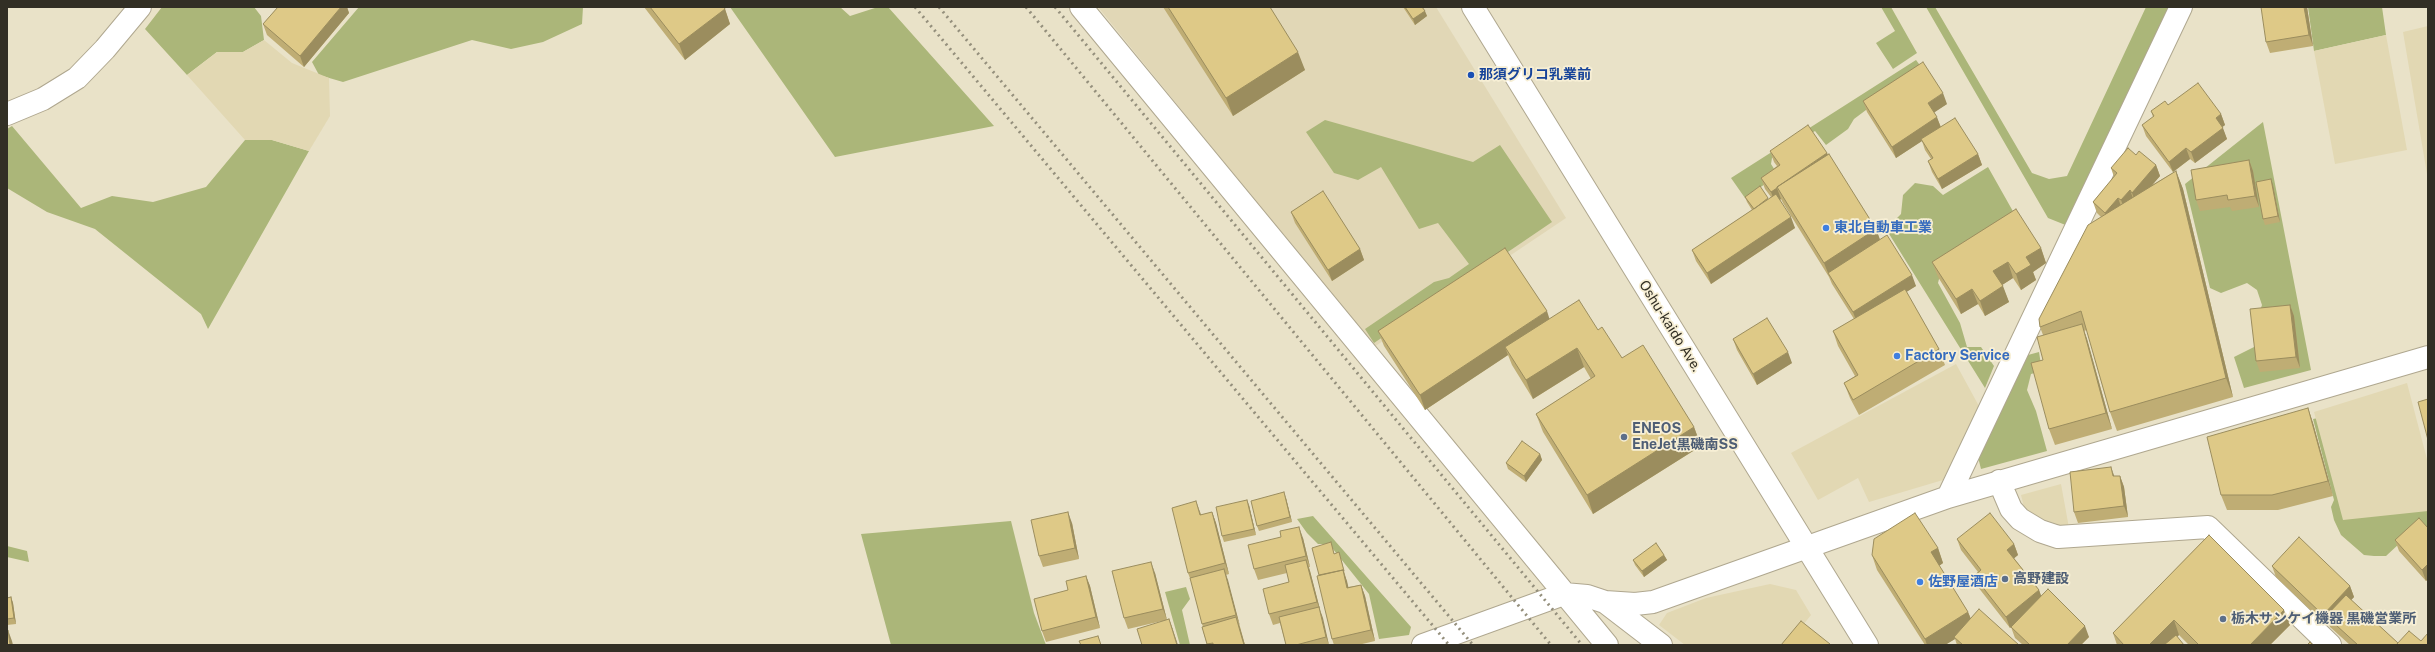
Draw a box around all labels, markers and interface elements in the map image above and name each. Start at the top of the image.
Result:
place label: 那須グリコ乳業前 [1479,67,1591,83]
marker: 那須グリコ乳業前 [1466,70,1476,80]
place label: 東北自動車工業 [1834,220,1932,236]
marker: 東北自動車工業 [1821,223,1831,233]
street label: Oshu-kaido Ave. [1635,277,1705,375]
place label: Factory Service [1905,348,2010,364]
marker: Factory Service [1892,351,1902,361]
place label: ENEOS EneJet黒磯南SS [1632,421,1738,454]
marker: ENEOS EneJet黒磯南SS [1619,432,1629,442]
place label: 高野建設 [2013,571,2069,587]
place label: 佐野屋酒店 [1928,574,1998,590]
marker: 高野建設 [2000,574,2010,584]
marker: 佐野屋酒店 [1915,577,1925,587]
place label: 栃木サンケイ機器 黒磯営業所 [2231,611,2416,627]
marker: 栃木サンケイ機器 黒磯営業所 [2218,614,2228,624]

